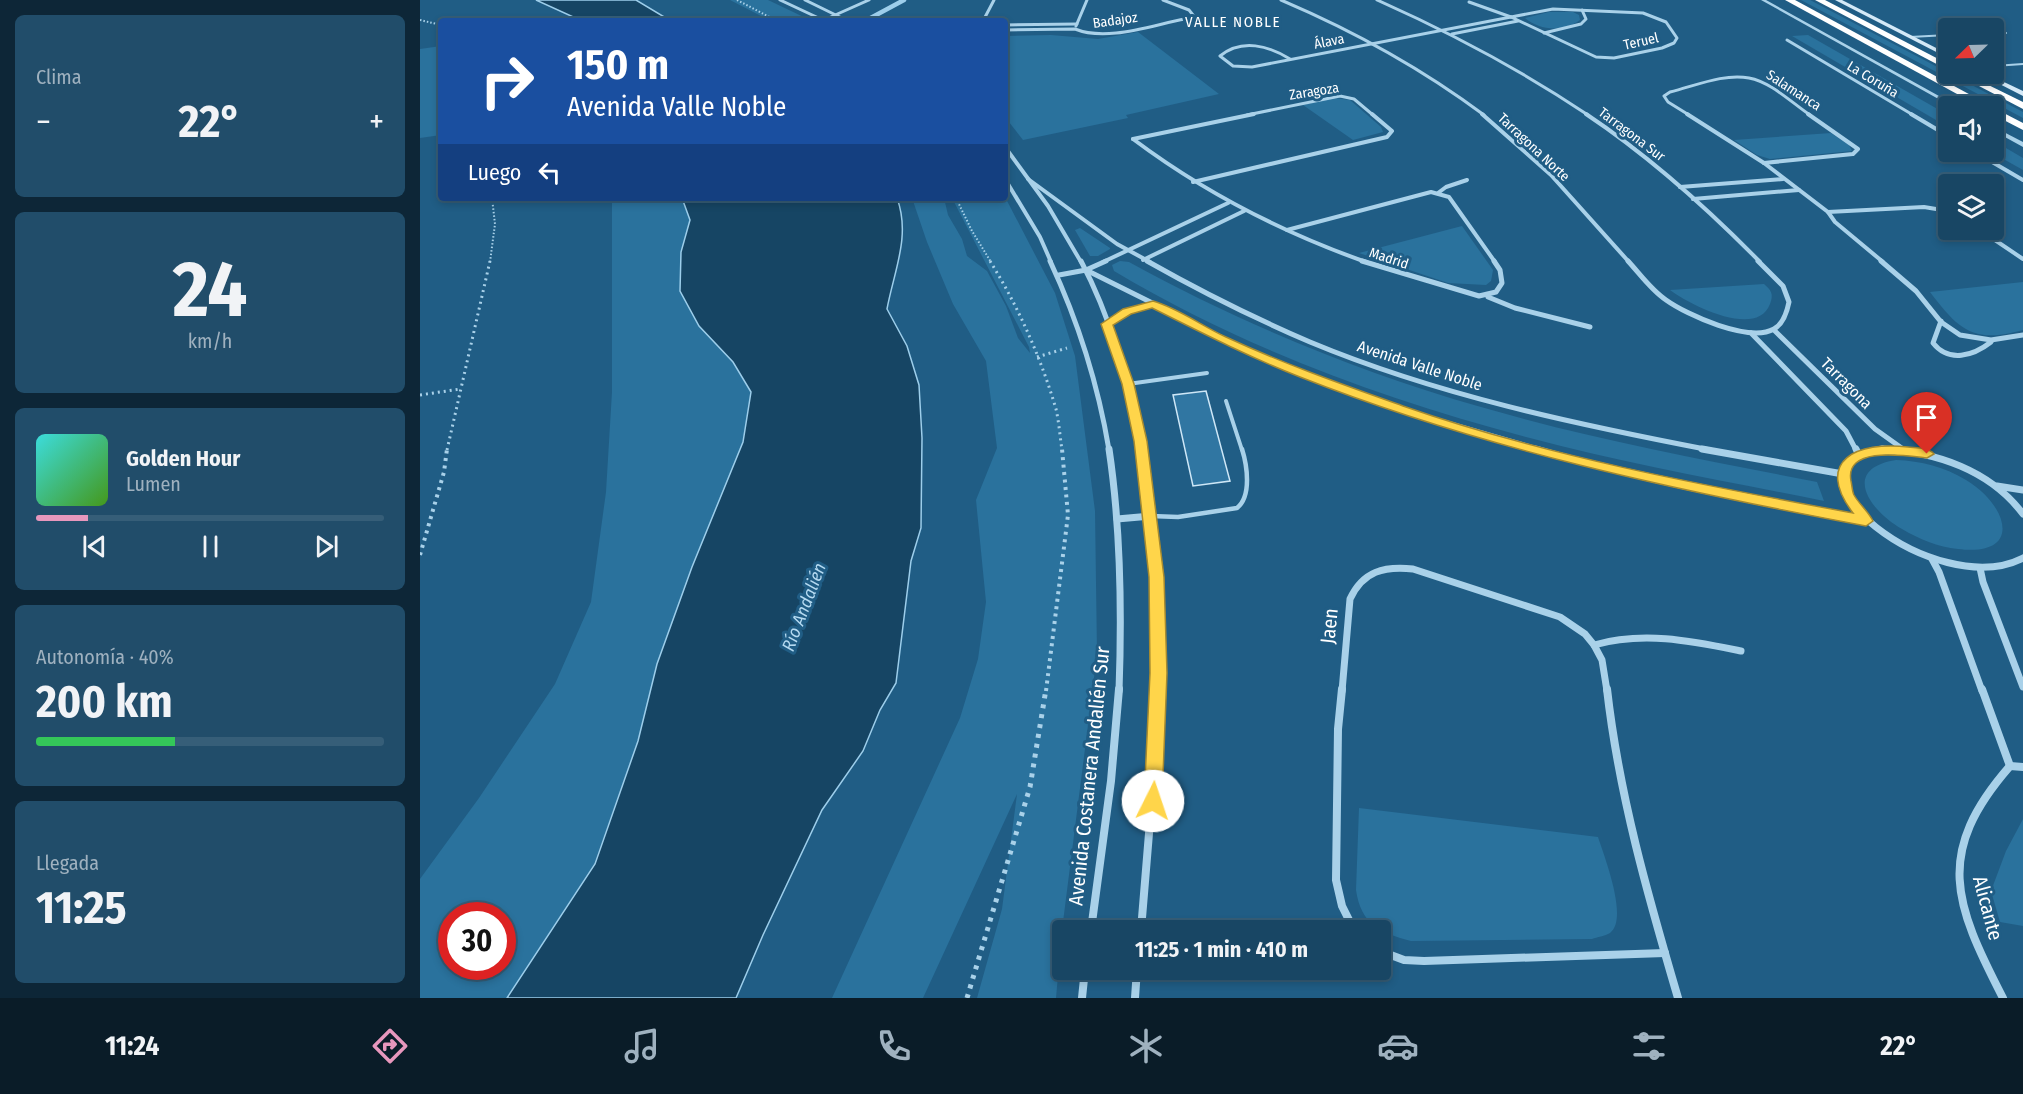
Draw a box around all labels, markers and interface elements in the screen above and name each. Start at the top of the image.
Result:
street label: Badajoz [1092,9,1139,32]
district label: VALLE NOBLE [1185,13,1281,31]
north arrow [1938,18,2004,84]
map controls [1938,18,2004,240]
street label: Álava [1312,29,1346,53]
street label: Teruel [1622,29,1661,54]
text: 150 m [567,40,669,90]
icon: right [468,42,546,120]
street label: La Coruña [1844,57,1902,101]
text: Clima [36,65,81,89]
street label: Salamanca [1763,66,1824,114]
street label: Zaragoza [1288,79,1340,104]
text: Avenida Valle Noble [567,91,786,123]
text: 22° [179,95,241,149]
button: sound [1938,96,2004,162]
text: − [36,102,51,142]
text: + [369,102,384,142]
street label: Tarragona Sur [1595,104,1668,165]
street label: Tarragona Norte [1494,110,1573,185]
icon: left [533,156,566,189]
text: Luego [468,159,521,186]
button: layers [1938,174,2004,240]
text: 24 [173,243,247,337]
street label: Madrid [1367,244,1411,273]
text: km/h [188,329,232,353]
street label: Avenida Valle Noble [1355,336,1485,395]
street label: Tarragona [1817,354,1876,413]
pin [1901,392,1952,454]
icon: arrive [1910,401,1943,434]
text: Golden Hour [126,445,240,472]
text: Lumen [126,472,181,496]
icon: previous [78,530,111,563]
icon: pause [194,530,227,563]
icon: next [310,530,343,563]
water label: Río Andalién [777,560,831,654]
street label: Jaen [1315,607,1343,645]
text: Autonomía · 40% [36,645,174,669]
street label: Avenida Costanera Andalién Sur [1063,645,1115,907]
text: 200 km [36,675,173,729]
position arrow [1121,769,1185,833]
text: Llegada [36,851,99,875]
street label: Alicante [1968,873,2008,943]
text: 11:25 [36,881,127,935]
speed limit sign: 30 [438,902,516,980]
text: 11:25 · 1 min · 410 m [1135,936,1308,963]
icon: directions [369,1025,411,1067]
icon: music [621,1025,663,1067]
icon: phone [873,1025,915,1067]
icon: climate [1125,1025,1167,1067]
icon: car [1377,1025,1419,1067]
icon: filters [1628,1025,1670,1067]
text: 11:24 [105,1030,159,1062]
text: 22° [1880,1030,1918,1062]

